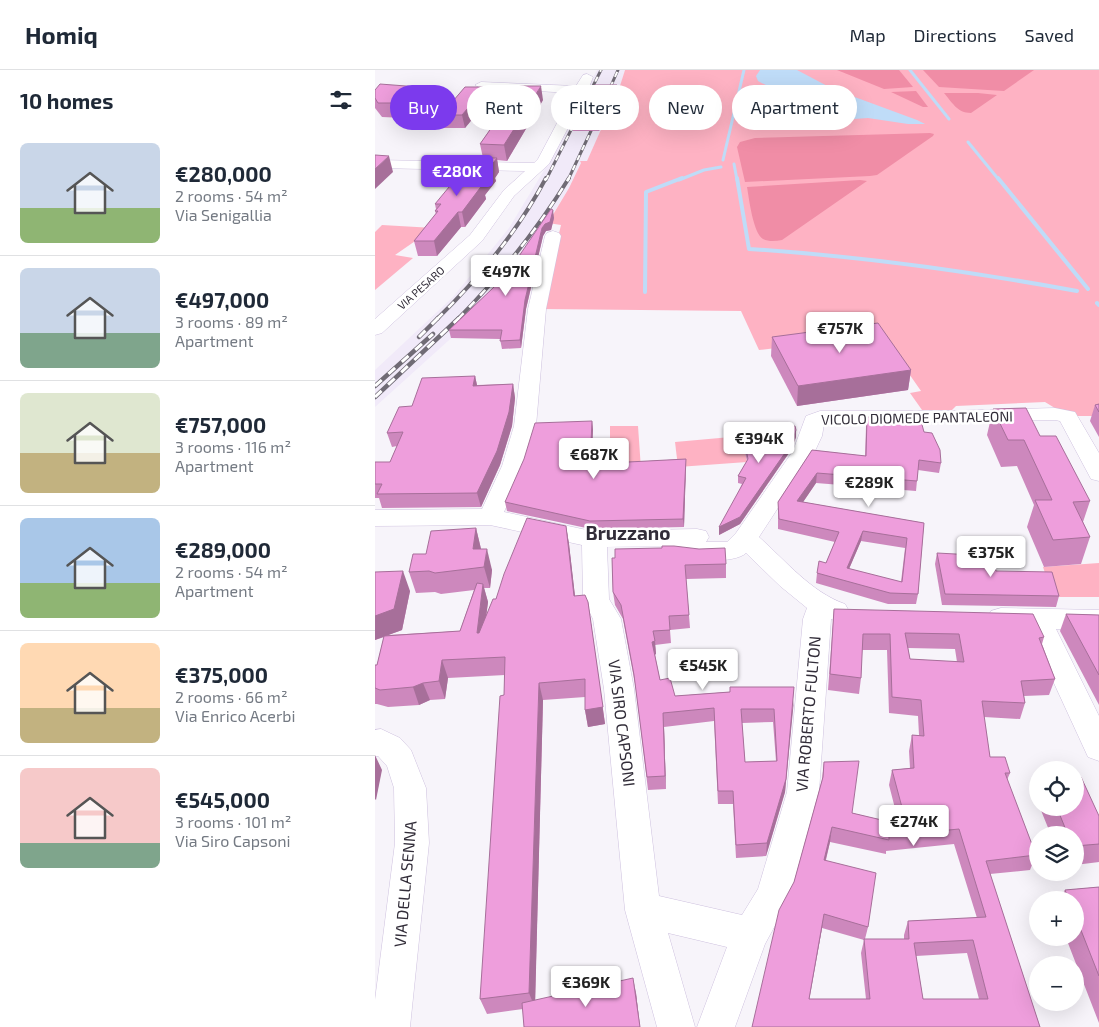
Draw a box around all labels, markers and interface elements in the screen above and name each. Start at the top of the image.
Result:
text: Homiq [25,20,98,49]
text: Map [849,24,886,46]
text: Directions [914,24,997,46]
text: Saved [1025,24,1074,46]
chip: Buy [390,85,457,130]
chip: Rent [467,85,541,130]
chip: Filters [551,85,639,130]
chip: New [649,85,722,130]
chip: Apartment [732,85,857,130]
icon: filters [327,86,355,114]
text: 10 homes [20,88,113,113]
pin: €280K [422,154,492,197]
text: €280,000 [175,161,272,186]
text: €280K [432,161,482,180]
icon: home [60,163,120,223]
text: 2 rooms · 54 m² [175,186,288,205]
text: Via Senigallia [175,205,272,224]
pin: €497K [471,254,541,297]
text: €497K [482,261,530,280]
street label: VIA PESARO [395,263,447,312]
text: €497,000 [175,287,269,312]
icon: home [60,288,120,348]
text: 3 rooms · 89 m² [175,312,288,331]
pin: €757K [805,312,875,354]
text: €757K [817,318,863,337]
text: Apartment [175,331,254,350]
street label: VICOLO DIOMEDE PANTALEONI [821,407,1013,428]
text: €757,000 [175,412,266,437]
icon: home [60,413,120,473]
pin: €394K [724,422,794,464]
text: €394K [734,428,784,447]
text: 3 rooms · 116 m² [175,437,291,456]
pin: €687K [559,438,629,480]
text: €687K [570,444,618,463]
text: Apartment [175,456,254,475]
pin: €289K [834,466,904,508]
text: €289K [844,472,894,491]
district label: Bruzzano [586,521,671,544]
pin: €375K [956,536,1026,578]
text: €289,000 [175,537,271,562]
icon: home [60,538,120,598]
text: €375K [968,542,1014,561]
text: 2 rooms · 54 m² [175,562,288,581]
text: Apartment [175,581,254,600]
street label: VIA ROBERTO FULTON [791,635,824,793]
pin: €545K [668,648,738,691]
text: €545K [679,655,727,674]
street label: VIA SIRO CAPSONI [605,658,640,788]
text: €375,000 [175,662,268,687]
icon: home [60,663,120,723]
text: 2 rooms · 66 m² [175,687,288,706]
text: Via Enrico Acerbi [175,706,295,725]
map controls [1029,761,1084,1011]
button: locate [1029,761,1084,816]
text: €545,000 [175,787,270,812]
icon: home [60,788,120,848]
pin: €274K [879,804,949,847]
text: €274K [890,811,938,830]
text: 3 rooms · 101 m² [175,812,292,831]
street label: VIA DELLA SENNA [390,820,419,948]
button: layers [1029,826,1084,881]
text: Via Siro Capsoni [175,831,291,850]
button: + [1029,891,1084,946]
button: − [1029,956,1084,1011]
pin: €369K [551,966,621,1008]
text: €369K [562,972,610,991]

